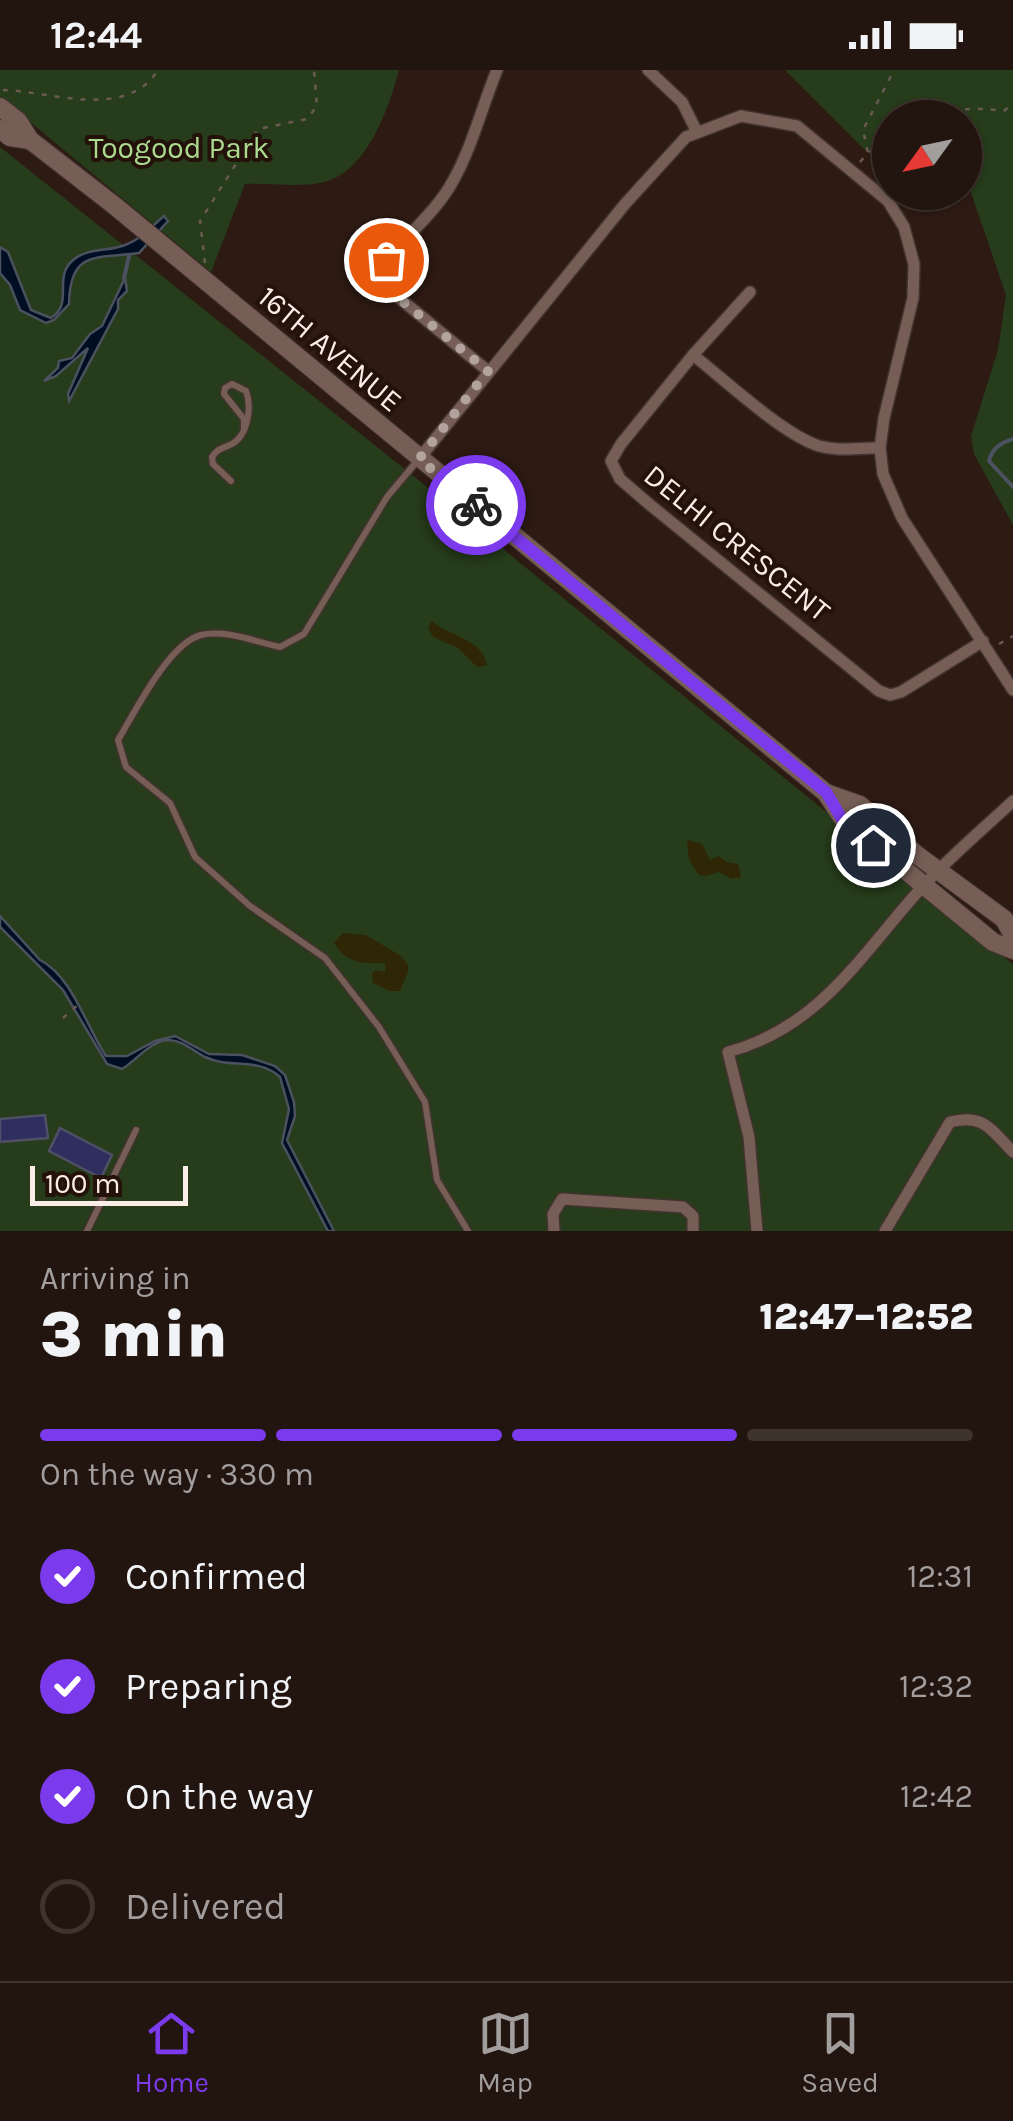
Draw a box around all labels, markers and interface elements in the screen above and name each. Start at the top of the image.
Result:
text: 12:44 [50,13,142,58]
north arrow [872,100,982,210]
map controls [872,100,982,210]
park label: Toogood Park [89,130,269,166]
pin [344,218,429,303]
icon: bag [359,233,414,288]
street label: 16TH AVENUE [251,279,409,419]
courier [426,455,526,555]
street label: DELHI CRESCENT [637,457,837,629]
icon: bike [449,478,504,533]
pin [831,803,916,888]
icon: home [846,818,901,873]
scale bar [30,1161,188,1206]
text: 100 m [45,1167,120,1200]
text: Arriving in [40,1260,191,1297]
text: 12:47–12:52 [759,1294,973,1339]
text: 3 min [40,1296,228,1372]
text: On the way · 330 m [40,1456,314,1493]
icon: check [40,1549,95,1604]
text: Confirmed [125,1554,308,1599]
text: 12:31 [907,1558,973,1595]
icon: check [40,1659,95,1714]
text: Preparing [125,1664,292,1709]
text: 12:32 [899,1668,973,1705]
icon: check [40,1769,95,1824]
text: On the way [125,1774,313,1819]
text: 12:42 [900,1778,973,1815]
text: Delivered [125,1884,286,1929]
tab: Home [134,2006,209,2099]
tab: Map [477,2006,533,2099]
tab: Saved [801,2006,879,2099]

